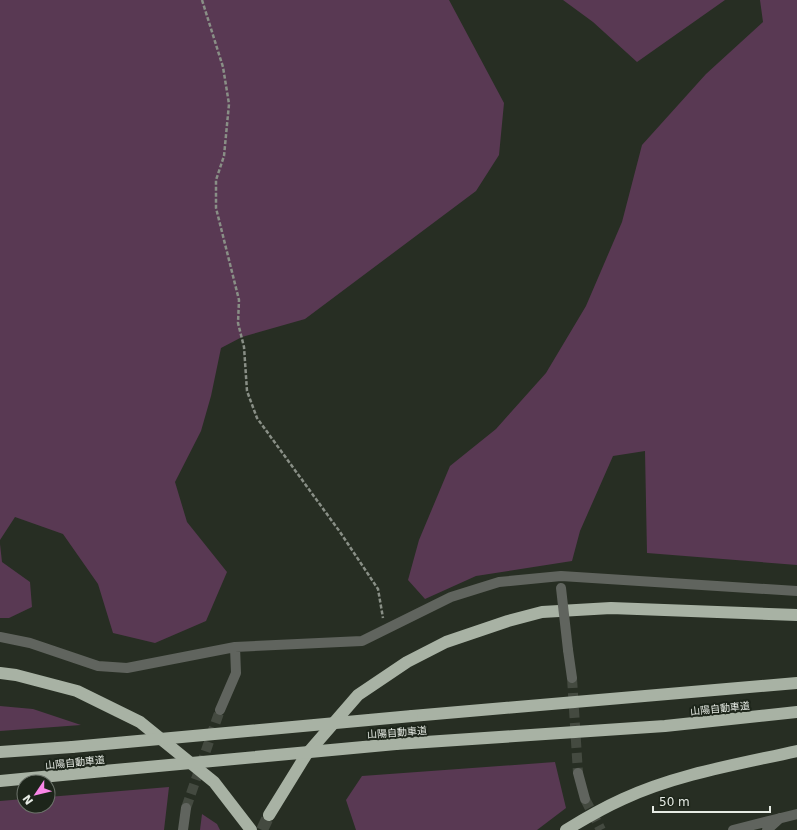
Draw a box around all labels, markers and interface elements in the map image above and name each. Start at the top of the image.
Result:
street label: 山陽自動車道 [690,700,750,717]
street label: 山陽自動車道 [367,725,427,740]
street label: 山陽自動車道 [45,754,105,771]
north arrow [16,774,56,814]
scale bar [653,788,770,814]
text: N [20,792,36,807]
text: 50 m [659,795,690,809]

